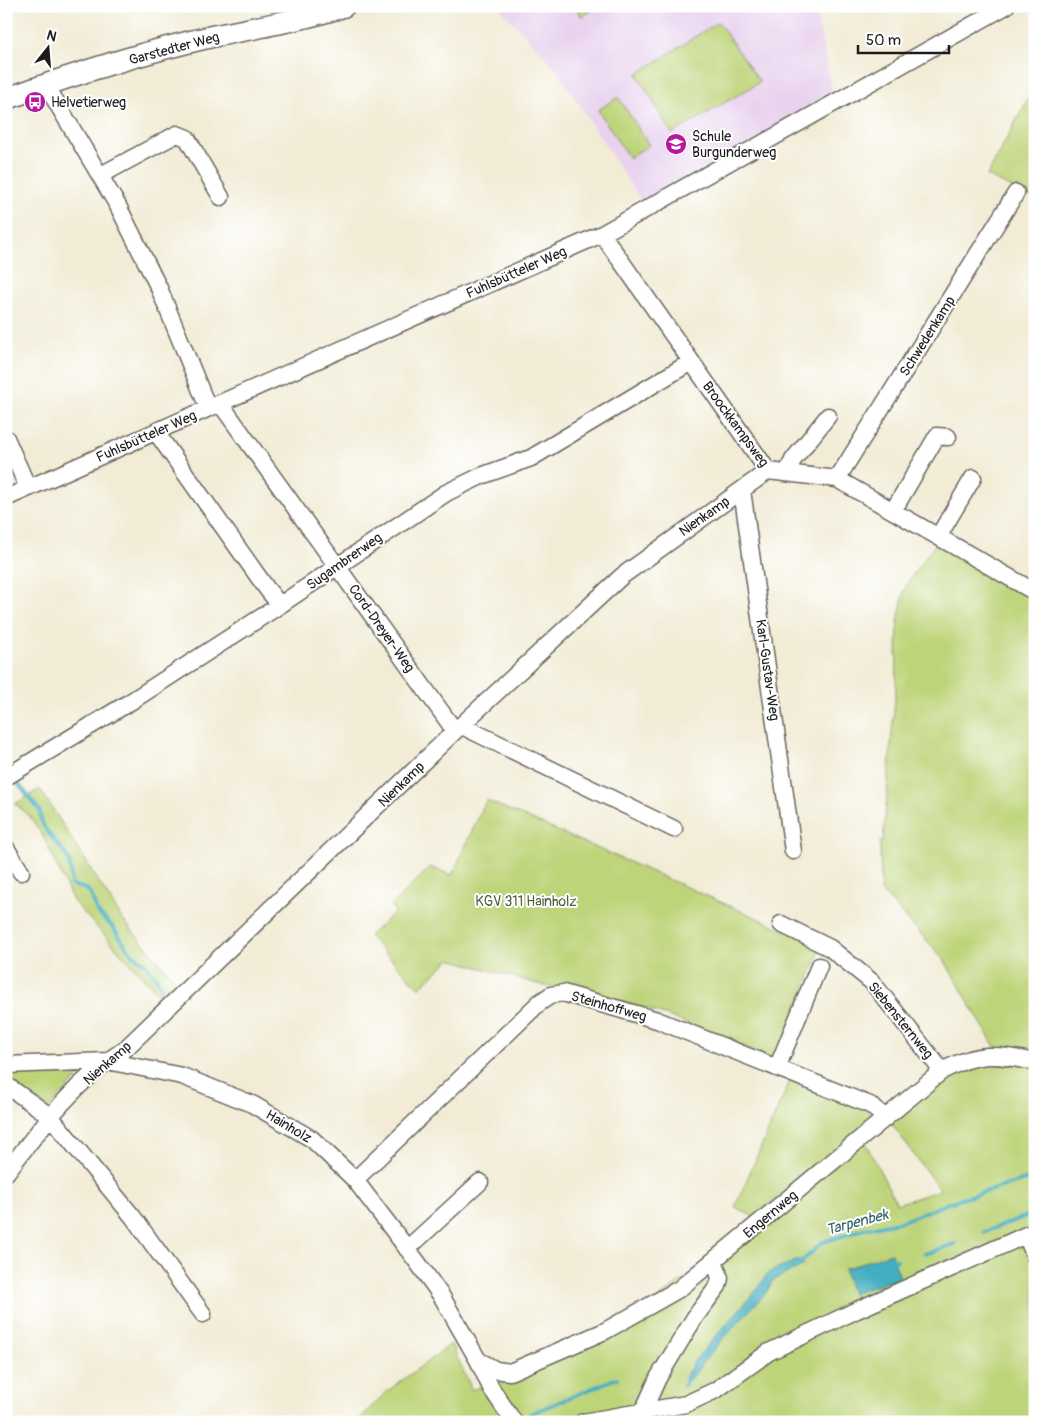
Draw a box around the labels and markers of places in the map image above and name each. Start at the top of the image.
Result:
bus stop icon: Helvetierweg [23,90,47,114]
place label: Helvetierweg [51,94,126,111]
place label: Schule Burgunderweg [692,128,776,161]
school or university icon: Schule Burgunderweg [664,132,688,156]

